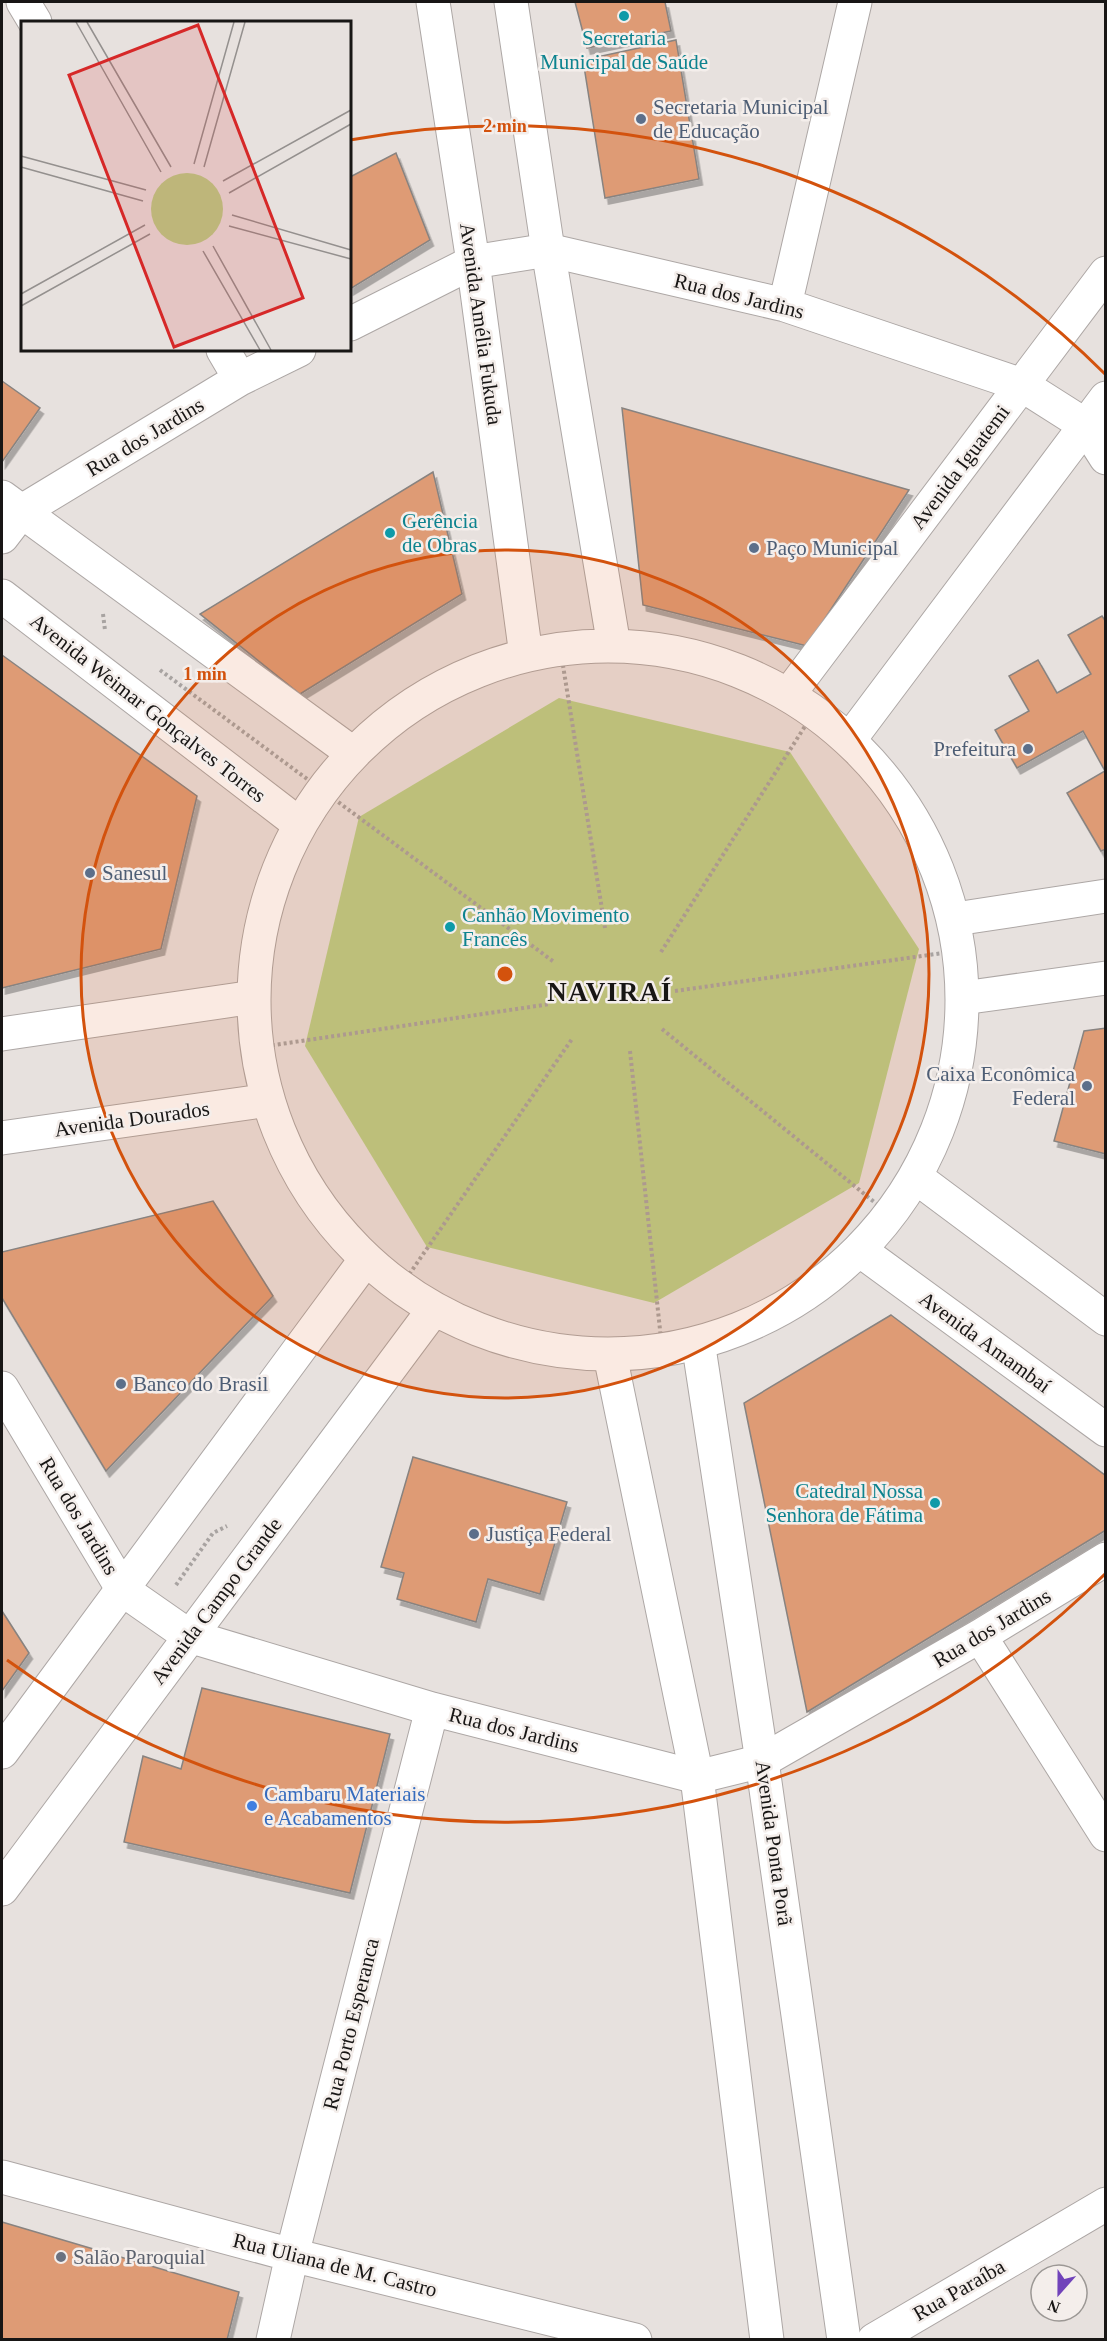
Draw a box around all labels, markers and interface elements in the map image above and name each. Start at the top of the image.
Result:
marker: Secretaria Municipal de Saúde [617,9,631,23]
inset map [21,21,351,351]
place label: Secretaria Municipal de Saúde [540,26,708,74]
place label: Secretaria Municipal de Educação [653,95,829,143]
marker: Secretaria Municipal de Educação [634,112,648,126]
text: 2 min [483,116,527,136]
street label: Avenida Amélia Fukuda [455,221,507,427]
street label: Rua dos Jardins [672,268,806,324]
street label: Rua dos Jardins [82,392,208,482]
street label: Avenida Iguatemi [905,400,1015,534]
place label: Gerência de Obras [402,509,478,557]
marker: Gerência de Obras [383,526,397,540]
place label: Paço Municipal [766,536,899,560]
marker: Paço Municipal [747,541,761,555]
street label: Avenida Weimar Gonçalves Torres [25,609,271,807]
text: 1 min [183,664,227,684]
place label: Prefeitura [933,737,1017,761]
marker: Prefeitura [1021,742,1035,756]
place label: Sanesul [102,861,167,885]
marker: Sanesul [83,866,97,880]
place label: Canhão Movimento Francês [462,903,629,951]
marker: Canhão Movimento Francês [443,920,457,934]
centre of rings [495,964,515,984]
district label: NAVIRAÍ [547,977,673,1007]
place label: Caixa Econômica Federal [926,1062,1076,1110]
marker: Caixa Econômica Federal [1080,1079,1094,1093]
street label: Avenida Dourados [53,1096,211,1142]
street label: Avenida Amambaí [915,1286,1055,1398]
place label: Banco do Brasil [133,1372,268,1396]
marker: Banco do Brasil [114,1377,128,1391]
street label: Rua dos Jardins [34,1453,124,1579]
place label: Catedral Nossa Senhora de Fátima [766,1479,924,1527]
marker: Catedral Nossa Senhora de Fátima [928,1496,942,1510]
street label: Avenida Campo Grande [145,1513,287,1689]
place label: Justiça Federal [486,1522,612,1546]
marker: Justiça Federal [467,1527,481,1541]
street label: Rua dos Jardins [929,1583,1055,1673]
street label: Rua dos Jardins [447,1702,581,1758]
street label: Avenida Ponta Porã [751,1759,798,1928]
place label: Cambaru Materiais e Acabamentos [264,1782,426,1830]
marker: Cambaru Materiais e Acabamentos [245,1799,259,1813]
street label: Rua Porto Esperanca [318,1935,384,2112]
street label: Rua Uliana de M. Castro [231,2228,439,2302]
place label: Salão Paroquial [73,2245,206,2269]
marker: Salão Paroquial [54,2250,68,2264]
street label: Rua Paraíba [909,2254,1010,2326]
north arrow [1029,2263,1089,2323]
text: N [1045,2296,1062,2317]

